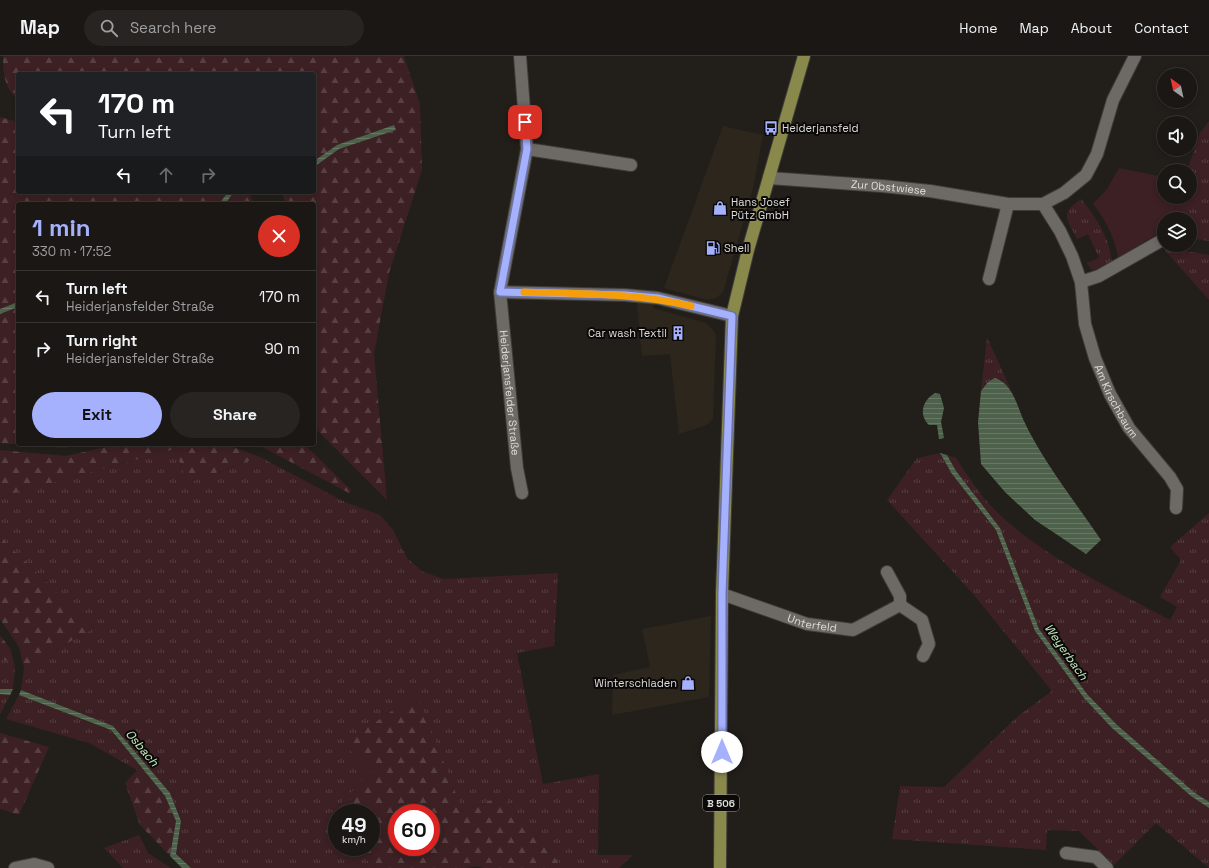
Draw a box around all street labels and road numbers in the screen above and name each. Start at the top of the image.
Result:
street label: Zur Obstwiese [851,177,927,198]
street label: Heiderjansfelder Straße [497,330,523,456]
street label: Am Kirschbaum [1091,362,1141,441]
street label: Unterfeld [785,611,838,635]
road number: B 506 [703,795,739,811]

